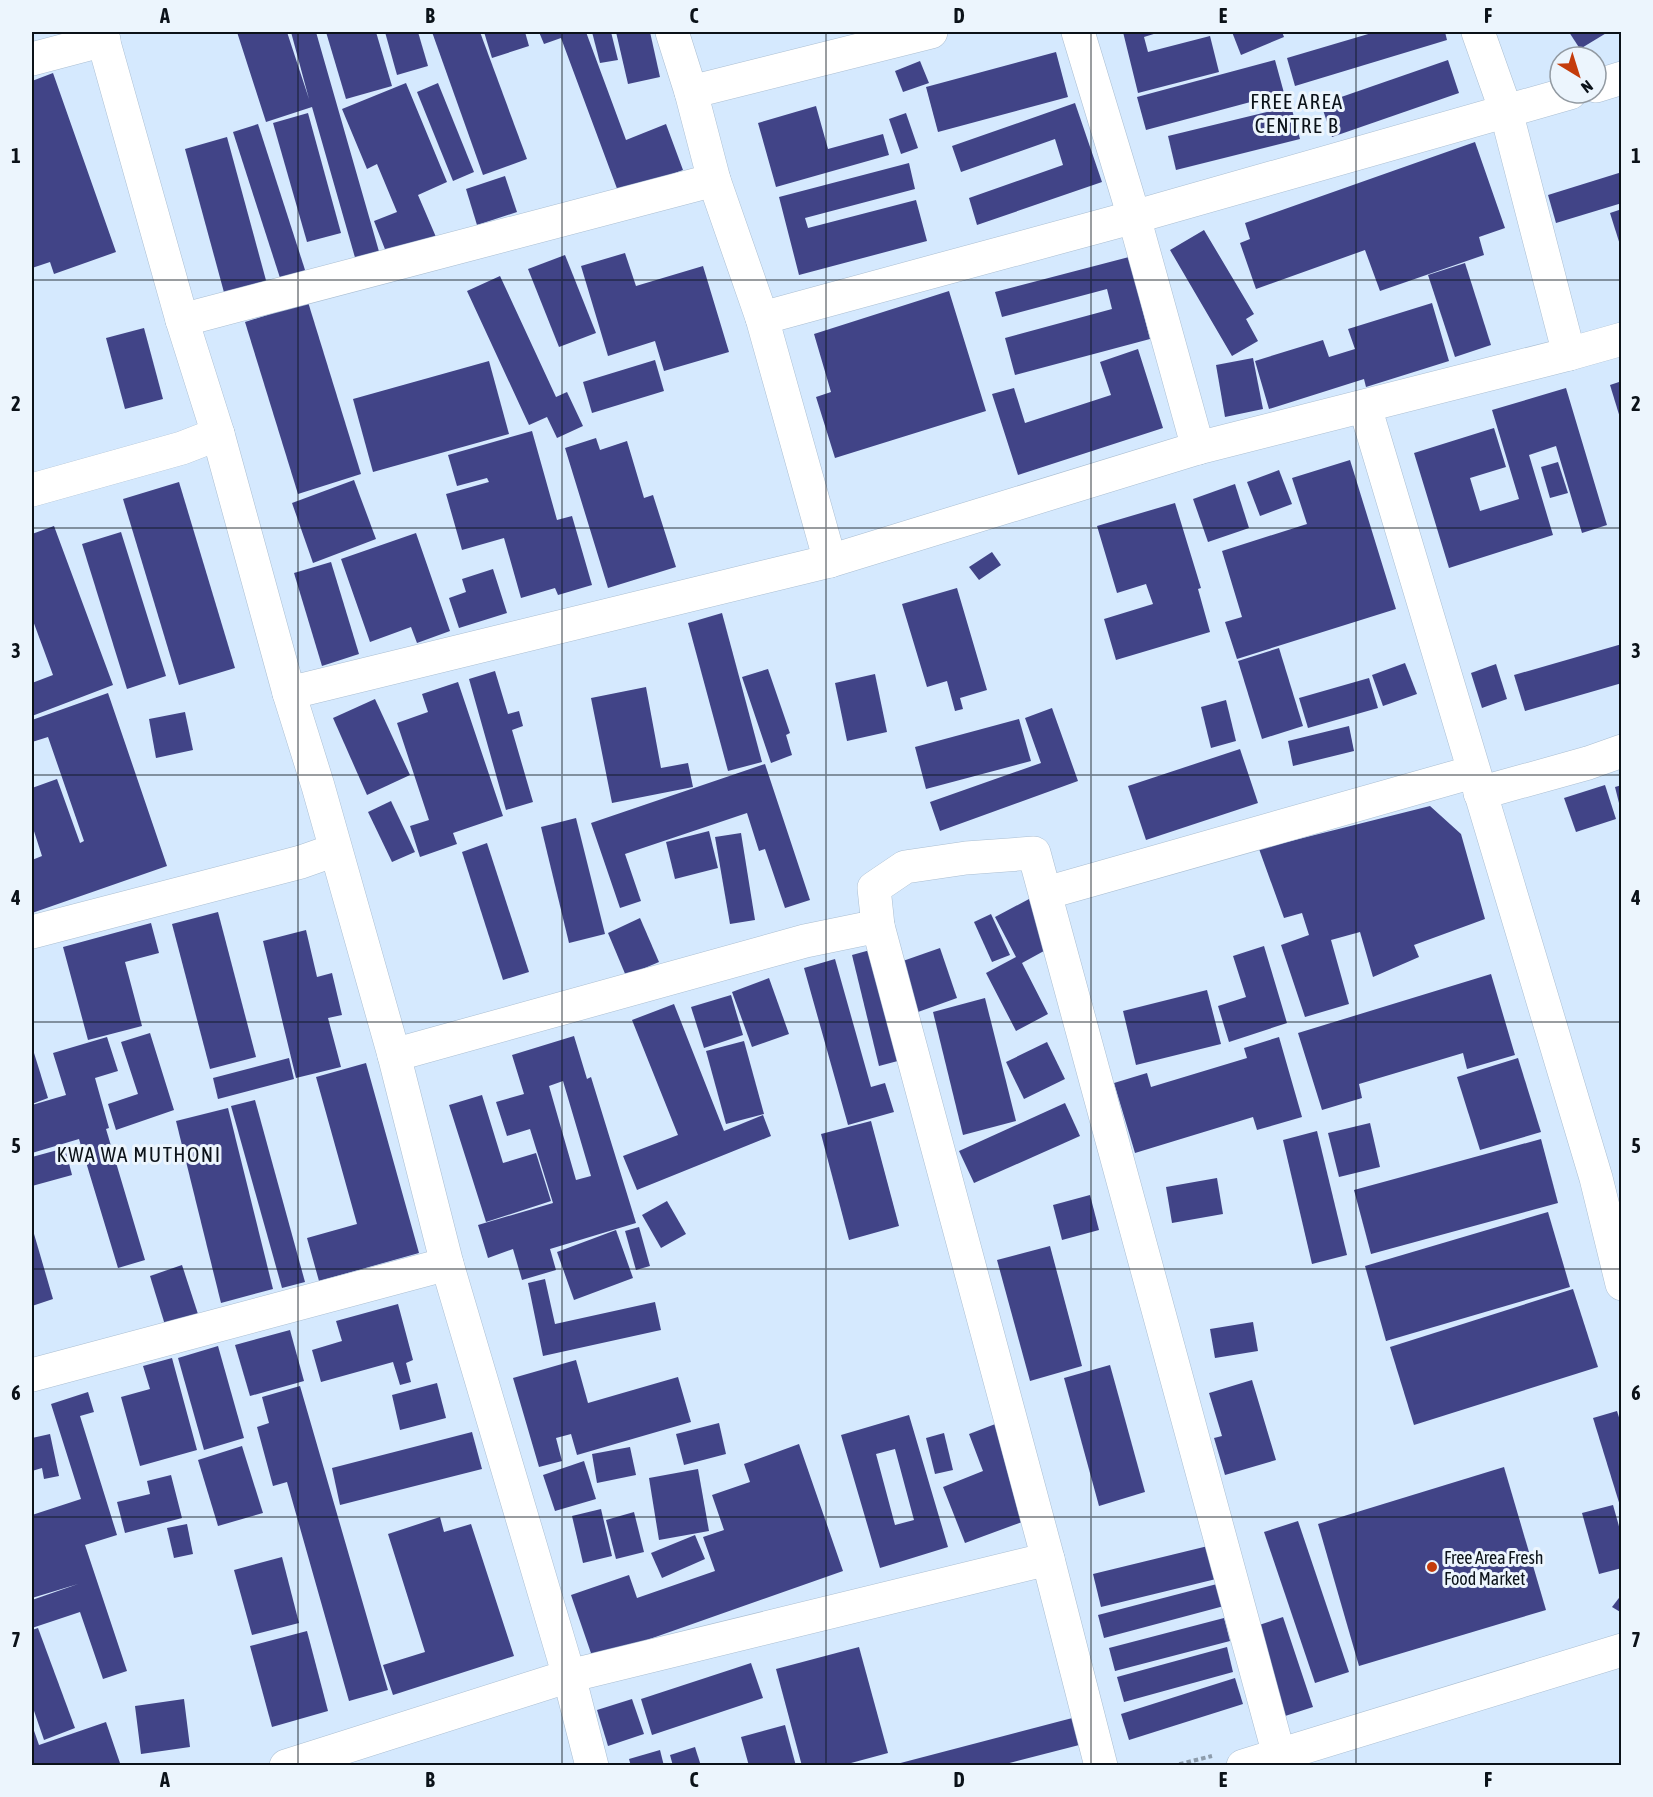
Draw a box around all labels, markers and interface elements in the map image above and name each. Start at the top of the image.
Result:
text: A [159,4,170,27]
text: B [425,4,435,27]
text: C [690,4,699,27]
text: D [953,4,965,27]
text: E [1219,4,1228,27]
text: F [1484,4,1492,27]
north arrow [1548,45,1608,105]
text: N [1578,77,1597,97]
district label: FREE AREA CENTRE B [1250,89,1344,137]
text: 1 [11,144,21,167]
text: 1 [1631,144,1641,167]
text: 2 [11,392,21,415]
text: 2 [1631,392,1641,415]
text: 3 [11,639,21,662]
text: 3 [1631,639,1641,662]
text: 4 [10,886,21,909]
text: 4 [1630,886,1641,909]
text: 5 [11,1134,21,1157]
text: 5 [1631,1134,1641,1157]
district label: KWA WA MUTHONI [56,1142,222,1166]
text: 6 [11,1381,21,1404]
text: 6 [1631,1381,1641,1404]
place label: Free Area Fresh Food Market [1444,1547,1544,1589]
marker: Free Area Fresh Food Market [1425,1560,1439,1574]
text: 7 [11,1628,21,1651]
text: 7 [1631,1628,1641,1651]
text: A [159,1768,170,1791]
text: B [425,1768,435,1791]
text: C [690,1768,699,1791]
text: D [953,1768,965,1791]
text: E [1219,1768,1228,1791]
text: F [1484,1768,1492,1791]

